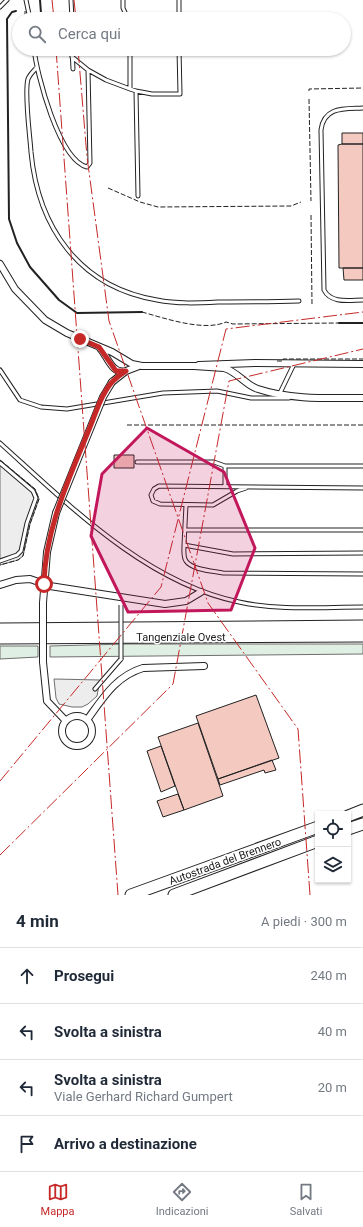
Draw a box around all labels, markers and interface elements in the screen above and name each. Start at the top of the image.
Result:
search box [12,12,351,56]
icon: search [26,23,48,45]
text: Cerca qui [58,25,121,43]
route end [71,330,89,348]
route start [35,575,53,593]
street label: Tangenziale Ovest [136,631,226,644]
map controls [315,811,351,883]
button: locate [315,811,351,847]
street label: Autostrada del Brennero [167,835,283,888]
button: layers [315,847,351,883]
text: 4 min [16,911,59,931]
text: A piedi · 300 m [261,914,347,929]
icon: ahead [16,965,38,987]
text: Prosegui [54,967,114,985]
text: 240 m [310,968,347,983]
icon: left [16,1021,38,1043]
text: Svolta a sinistra [54,1023,162,1041]
text: 40 m [318,1024,347,1039]
text: Svolta a sinistra [54,1071,162,1089]
icon: left [16,1077,38,1099]
text: 20 m [318,1080,347,1095]
text: Viale Gerhard Richard Gumpert [54,1089,233,1104]
icon: arrive [16,1133,38,1155]
text: Arrivo a destinazione [54,1135,197,1153]
tab: Mappa [41,1181,75,1218]
tab: Indicazioni [156,1181,209,1218]
tab: Salvati [290,1181,322,1218]

